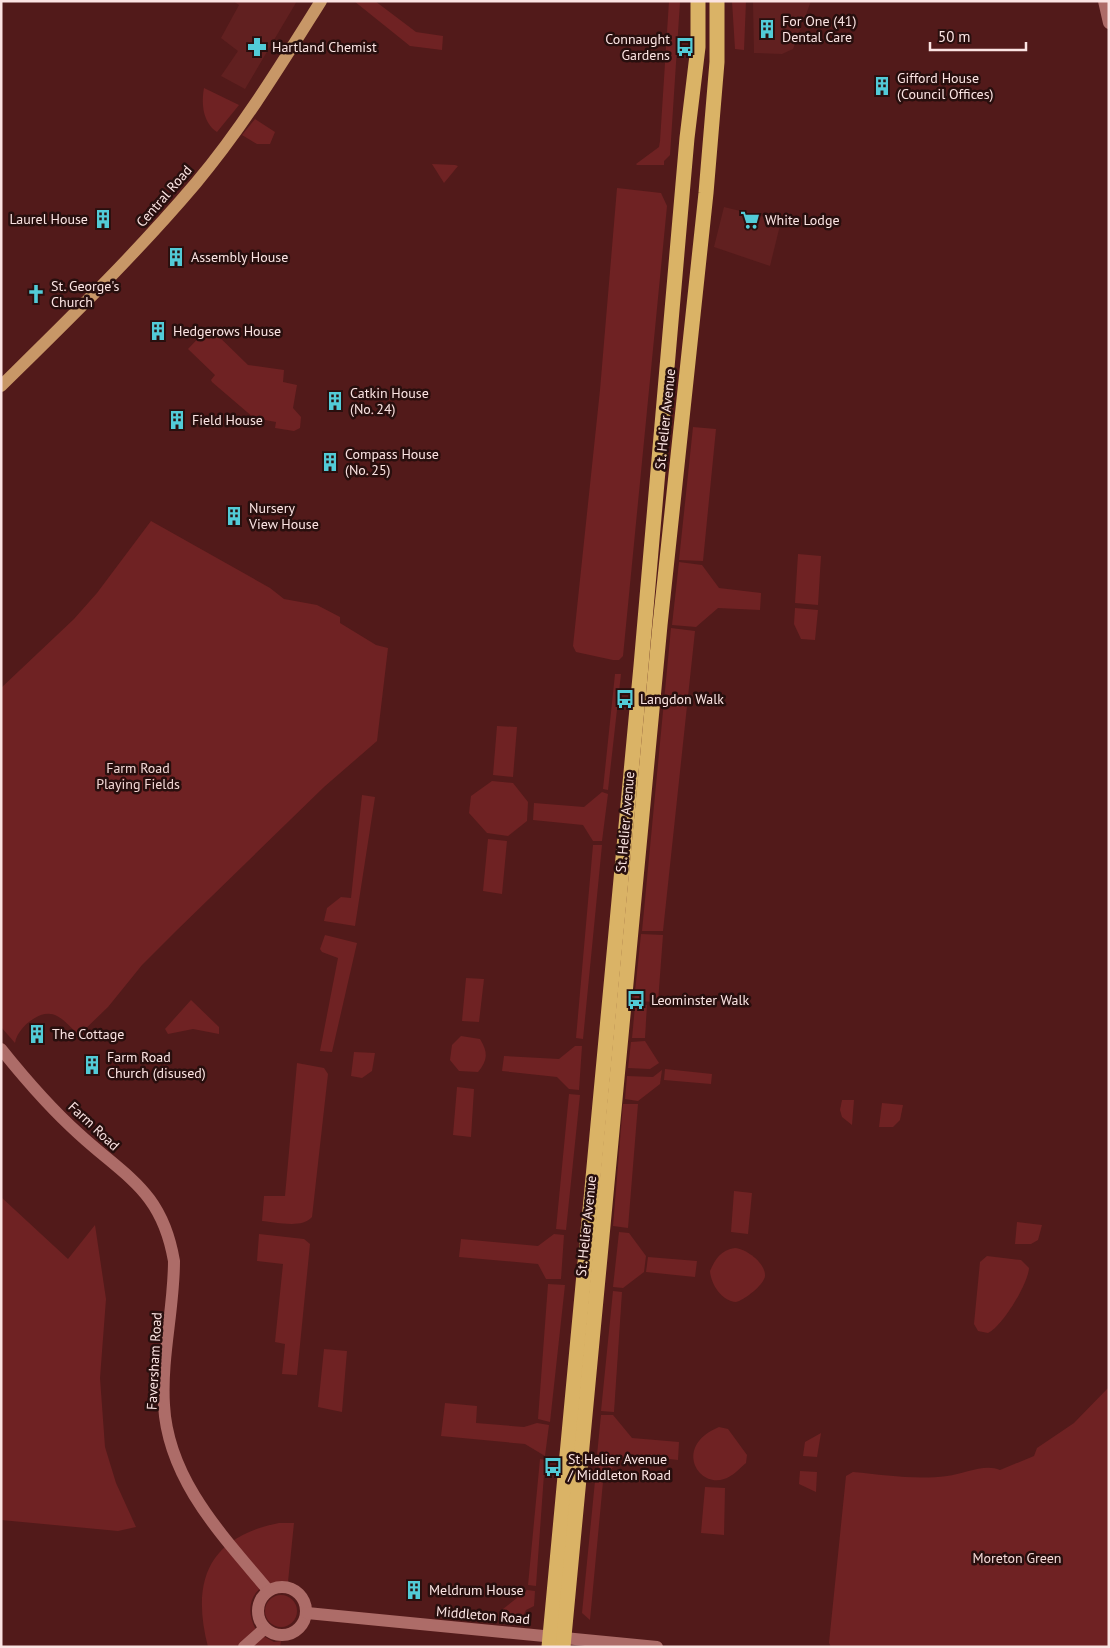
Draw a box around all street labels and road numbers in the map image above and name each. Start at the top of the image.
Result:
street label: Central Road [132,161,196,231]
street label: St. Helier Avenue [651,368,679,470]
street label: St. Helier Avenue [612,771,638,873]
street label: Farm Road [65,1098,123,1154]
street label: St. Helier Avenue [572,1175,600,1277]
street label: Faversham Road [142,1312,166,1410]
street label: Middleton Road [435,1602,531,1628]

